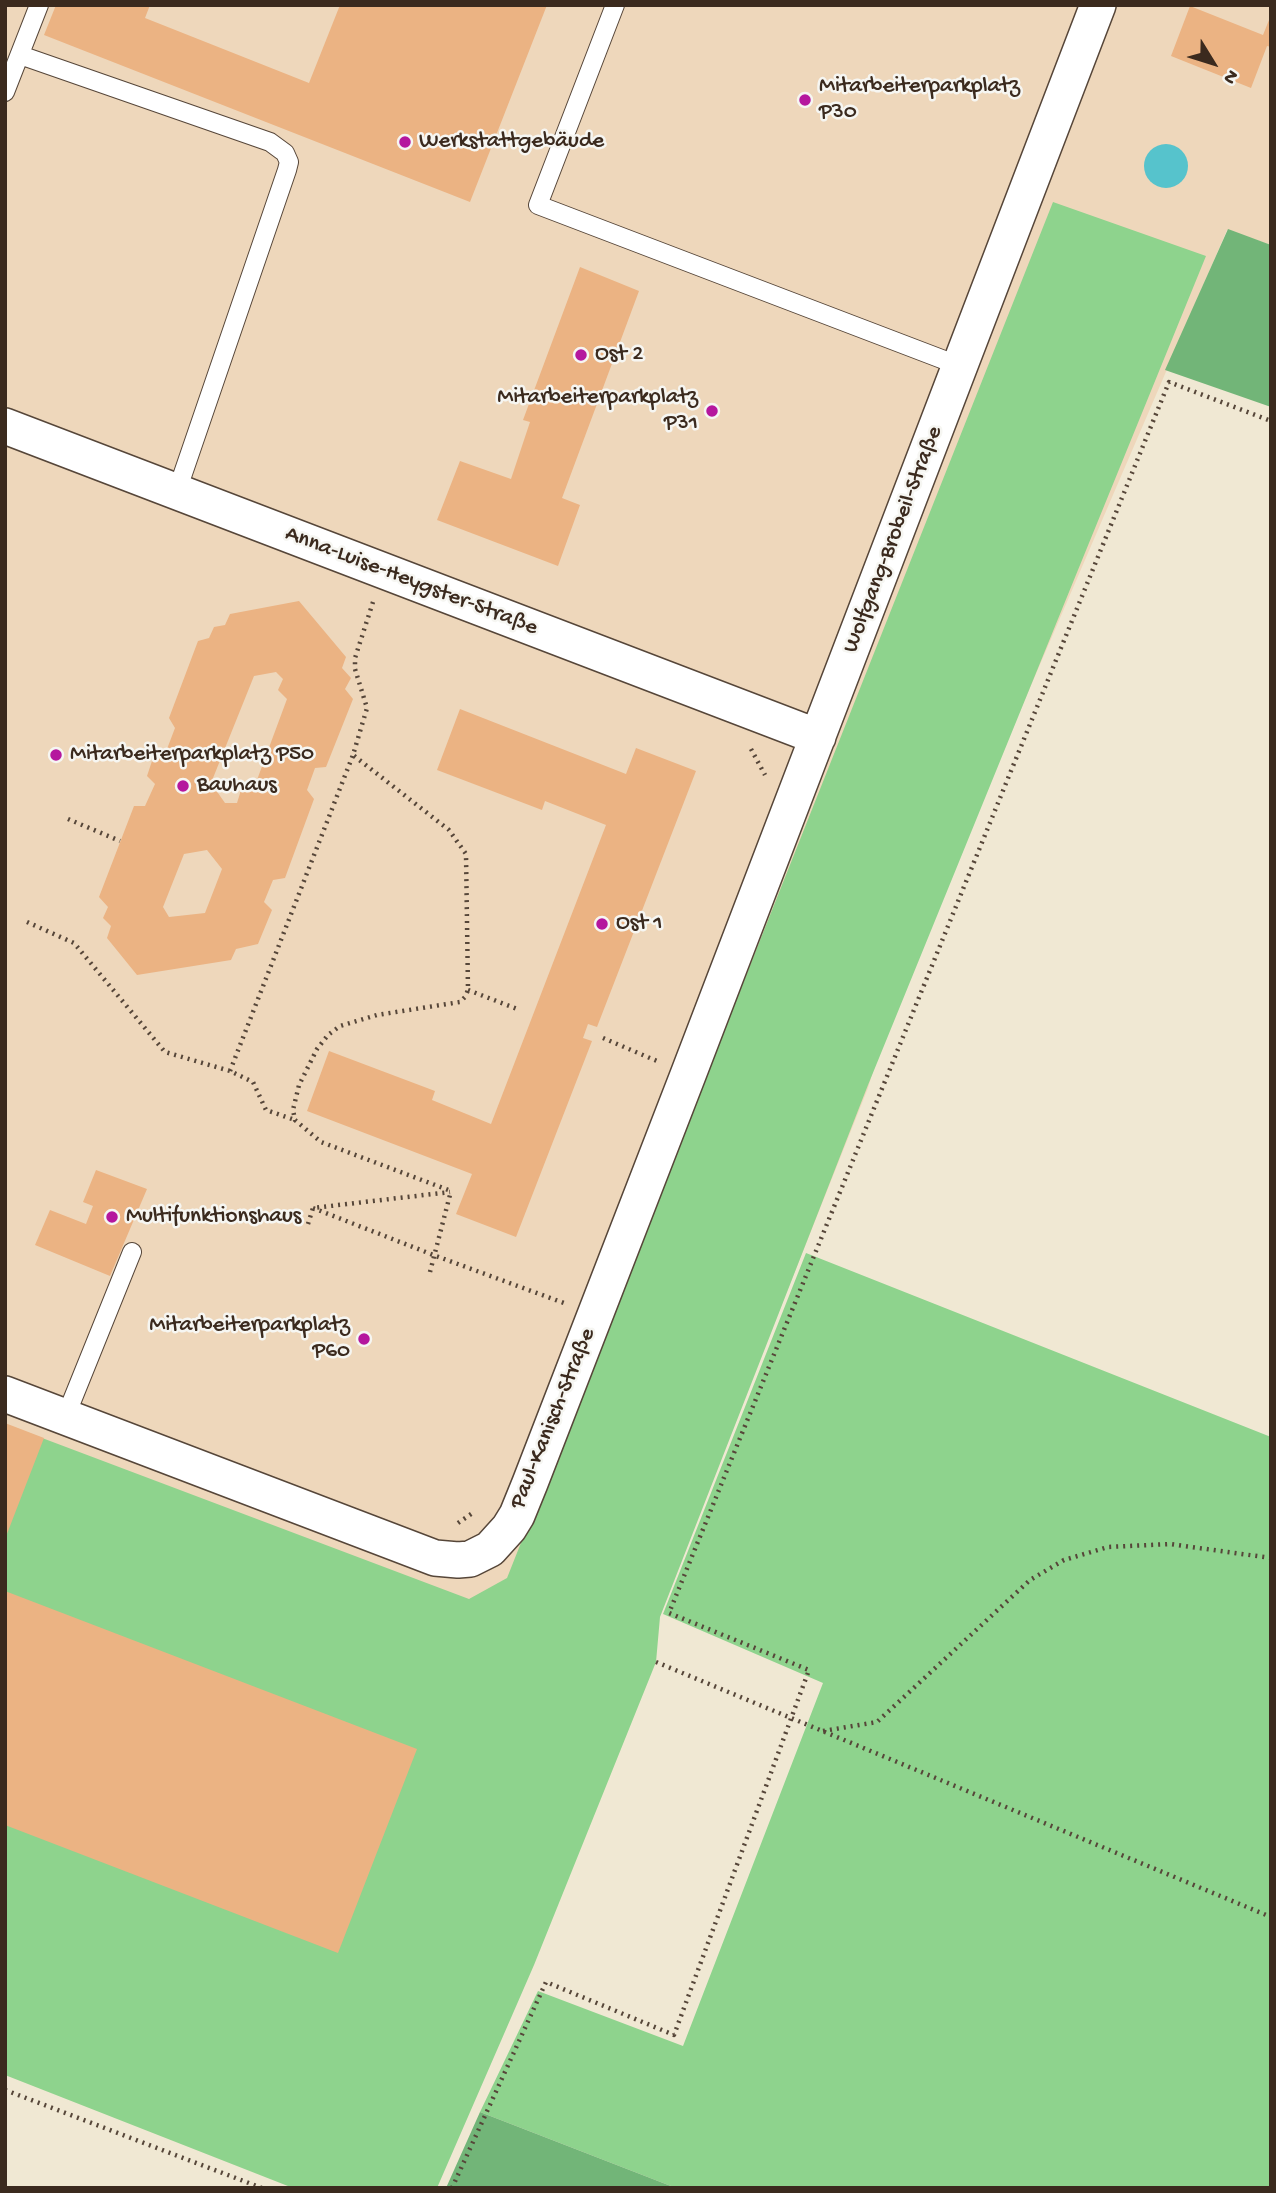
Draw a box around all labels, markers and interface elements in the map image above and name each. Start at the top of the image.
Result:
north arrow [1178,28,1248,98]
text: N [1217,64,1243,88]
place label: Mitarbeiterparkplatz P30 [819,73,1020,127]
marker: Mitarbeiterparkplatz P30 [797,92,813,108]
place label: Werkstattgebäude [419,128,604,156]
marker: Werkstattgebäude [397,134,413,150]
place label: Ost 2 [595,341,643,369]
marker: Ost 2 [573,347,589,363]
place label: Mitarbeiterparkplatz P31 [497,384,698,438]
marker: Mitarbeiterparkplatz P31 [704,403,720,419]
street label: Wolfgang-Brobeil-Straße [838,423,950,657]
street label: Anna-Luise-Heygster-Straße [281,521,541,643]
place label: Mitarbeiterparkplatz P50 [70,741,314,769]
marker: Mitarbeiterparkplatz P50 [48,747,64,763]
place label: Bauhaus [197,772,277,800]
marker: Bauhaus [175,778,191,794]
place label: Ost 1 [616,910,662,938]
marker: Ost 1 [594,916,610,932]
place label: Multifunktionshaus [126,1203,301,1231]
marker: Multifunktionshaus [104,1209,120,1225]
place label: Mitarbeiterparkplatz P60 [149,1312,350,1366]
street label: Paul-Kanisch-Straße [505,1325,603,1513]
marker: Mitarbeiterparkplatz P60 [356,1331,372,1347]

